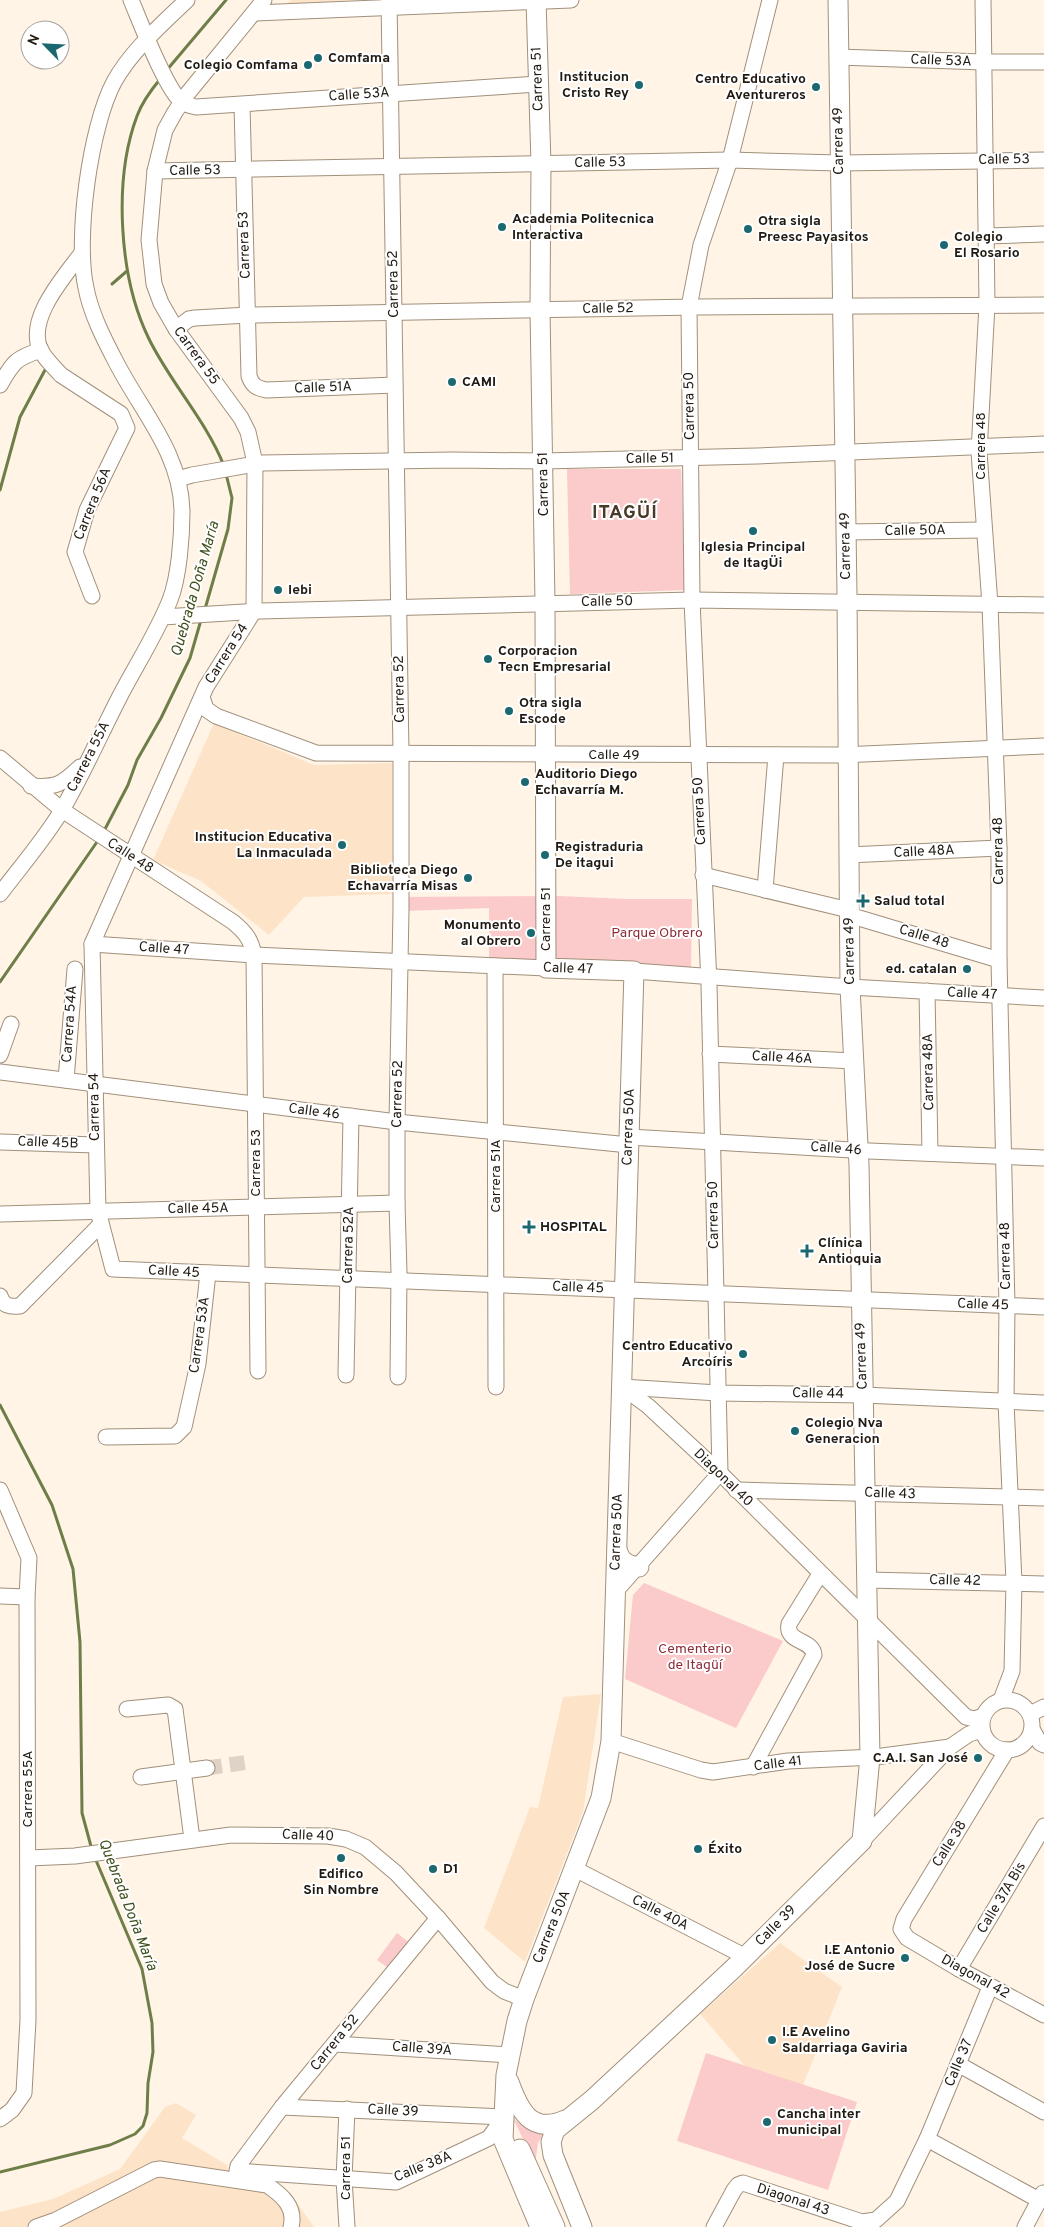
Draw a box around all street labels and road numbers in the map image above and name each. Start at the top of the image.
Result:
street label: Carrera 51 [528,46,548,112]
street label: Calle 53A [910,51,972,71]
street label: Calle 53A [328,84,390,106]
street label: Carrera 49 [830,107,848,175]
street label: Calle 53 [978,151,1030,169]
street label: Calle 53 [574,154,626,172]
street label: Calle 53 [169,162,221,180]
street label: Carrera 53 [235,211,255,279]
street label: Carrera 52 [385,250,403,318]
street label: Calle 52 [582,300,634,318]
street label: Carrera 55 [169,324,223,388]
street label: Carrera 50 [681,372,699,440]
street label: Calle 51A [294,379,352,397]
street label: Carrera 48 [973,412,990,480]
street label: Calle 51 [626,450,674,468]
street label: Carrera 51 [535,452,553,516]
street label: Carrera 56A [71,465,115,543]
street label: Carrera 49 [837,512,855,580]
street label: Calle 50A [884,522,946,540]
street label: Calle 50 [581,593,633,611]
street label: Carrera 54 [202,621,252,687]
street label: Carrera 52 [391,655,409,723]
street label: Carrera 55A [64,719,114,795]
street label: Calle 49 [588,747,640,764]
street label: Carrera 50 [690,776,710,846]
street label: Carrera 48 [990,817,1008,885]
street label: Calle 48 [104,835,156,877]
street label: Calle 48A [893,842,955,862]
street label: Carrera 51 [538,887,555,951]
street label: Carrera 49 [841,917,859,985]
street label: Calle 48 [897,921,951,953]
street label: Calle 47 [138,939,190,959]
street label: Calle 47 [542,960,594,978]
street label: Calle 47 [946,984,998,1004]
street label: Carrera 54A [59,985,81,1063]
street label: Carrera 48A [920,1033,938,1111]
street label: Calle 46A [751,1048,813,1068]
street label: Carrera 52 [389,1060,407,1128]
street label: Carrera 54 [86,1073,104,1141]
street label: Carrera 50A [619,1088,639,1166]
street label: Calle 46 [287,1100,341,1124]
street label: Carrera 53 [248,1129,265,1197]
street label: Calle 45B [17,1133,79,1153]
street label: Carrera 51A [488,1139,505,1213]
street label: Calle 46 [810,1139,862,1159]
street label: Carrera 50 [705,1181,723,1249]
street label: Calle 45A [167,1200,229,1218]
street label: Carrera 52A [340,1206,358,1284]
street label: Carrera 48 [997,1222,1015,1290]
street label: Calle 45 [148,1262,200,1282]
street label: Calle 45 [552,1279,604,1297]
street label: Carrera 53A [186,1296,214,1374]
street label: Calle 45 [957,1296,1009,1314]
street label: Carrera 49 [852,1322,872,1390]
street label: Calle 44 [792,1385,844,1403]
street label: Diagonal 40 [690,1445,756,1511]
street label: Calle 43 [864,1485,916,1503]
street label: Carrera 50A [607,1493,627,1571]
street label: Calle 42 [929,1572,981,1590]
street label: Carrera 55A [20,1750,37,1828]
street label: Calle 41 [753,1753,803,1775]
street label: Calle 38 [929,1818,971,1870]
street label: Calle 40 [282,1827,334,1845]
street label: Calle 37A Bis [974,1859,1030,1937]
street label: Carrera 50A [530,1888,574,1966]
street label: Calle 40A [629,1891,691,1935]
street label: Calle 39 [752,1902,800,1950]
street label: Diagonal 42 [938,1951,1012,2003]
street label: Carrera 52 [307,2011,363,2075]
street label: Calle 37 [941,2037,977,2089]
street label: Calle 39A [391,2038,453,2060]
street label: Calle 39 [367,2101,419,2121]
street label: Carrera 51 [338,2136,355,2200]
street label: Calle 38A [392,2148,454,2186]
street label: Diagonal 43 [754,2180,832,2220]

